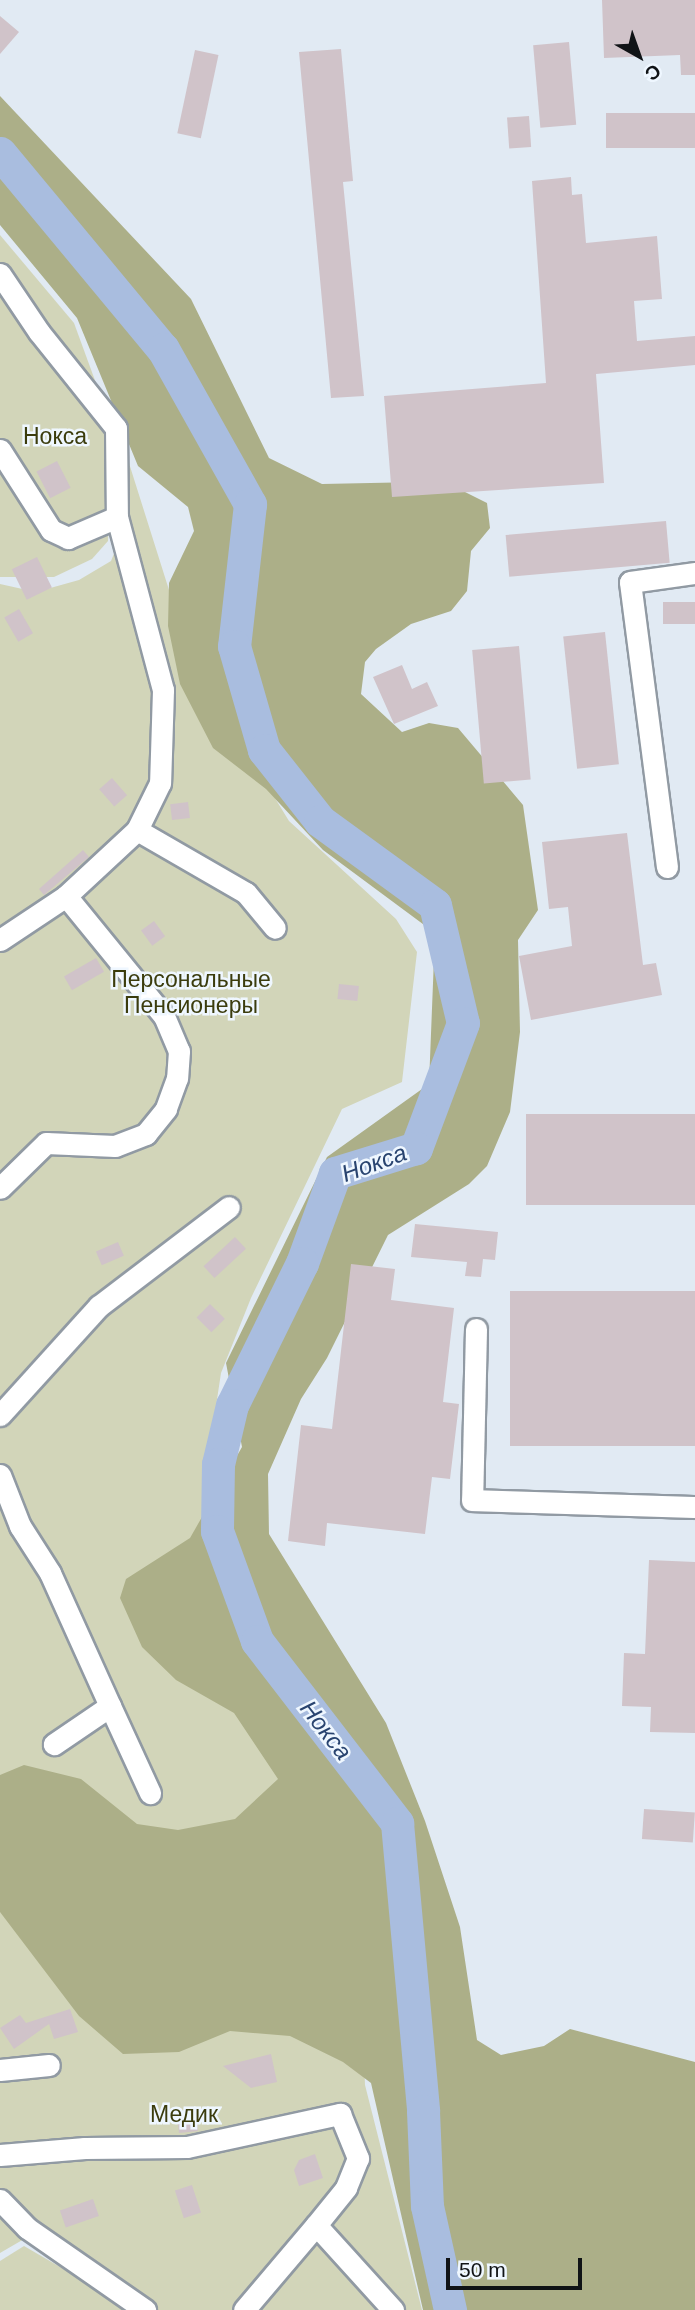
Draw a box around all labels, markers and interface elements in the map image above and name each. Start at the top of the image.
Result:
north arrow [604,21,674,91]
text: С [641,60,665,85]
park label: Нокса [23,422,87,450]
park label: Персональные Пенсионеры [111,965,271,1019]
water label: Нокса [338,1138,410,1188]
water label: Нокса [294,1695,358,1765]
park label: Медик [150,2100,218,2128]
scale bar [450,2244,586,2288]
text: 50 m [459,2258,506,2281]

